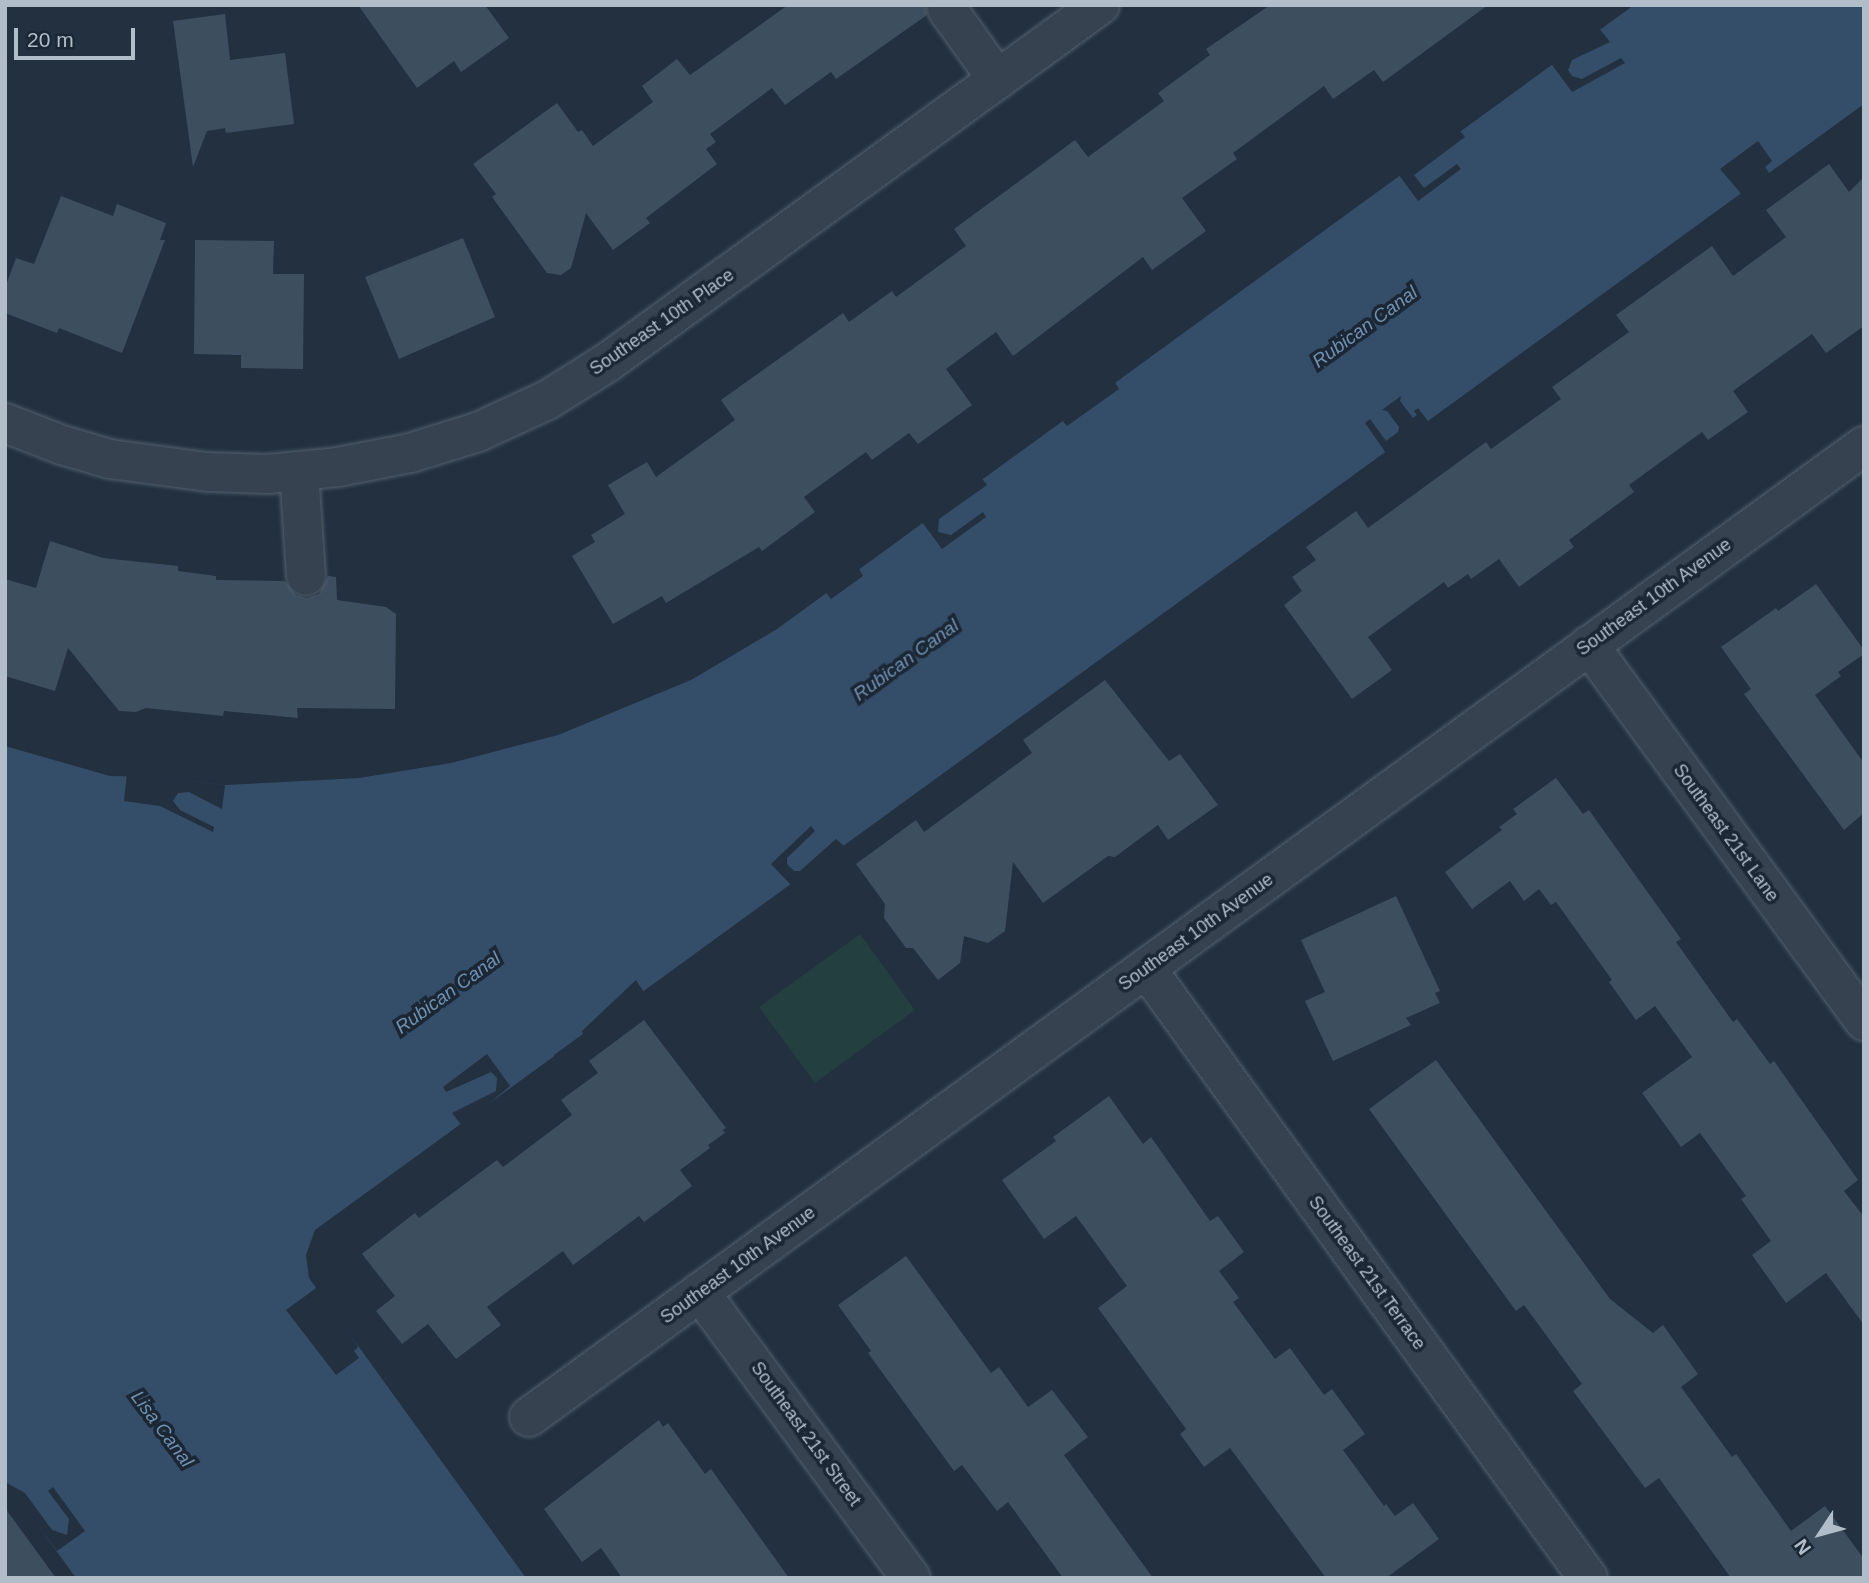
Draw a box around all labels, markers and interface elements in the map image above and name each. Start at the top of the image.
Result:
scale bar [18,14,138,58]
text: 20 m [27,28,74,51]
street label: Southeast 10th Place [586,264,738,380]
water label: Rubican Canal [1308,281,1422,373]
street label: Southeast 10th Avenue [1572,533,1736,661]
water label: Rubican Canal [849,614,963,706]
street label: Southeast 21st Lane [1669,760,1783,906]
street label: Southeast 10th Avenue [1114,868,1278,996]
water label: Rubican Canal [391,947,505,1039]
street label: Southeast 21st Terrace [1304,1192,1430,1354]
street label: Southeast 10th Avenue [656,1201,820,1329]
street label: Southeast 21st Street [746,1358,866,1510]
water label: Lisa Canal [126,1386,198,1472]
north arrow [1785,1499,1855,1569]
text: N [1790,1535,1815,1558]

